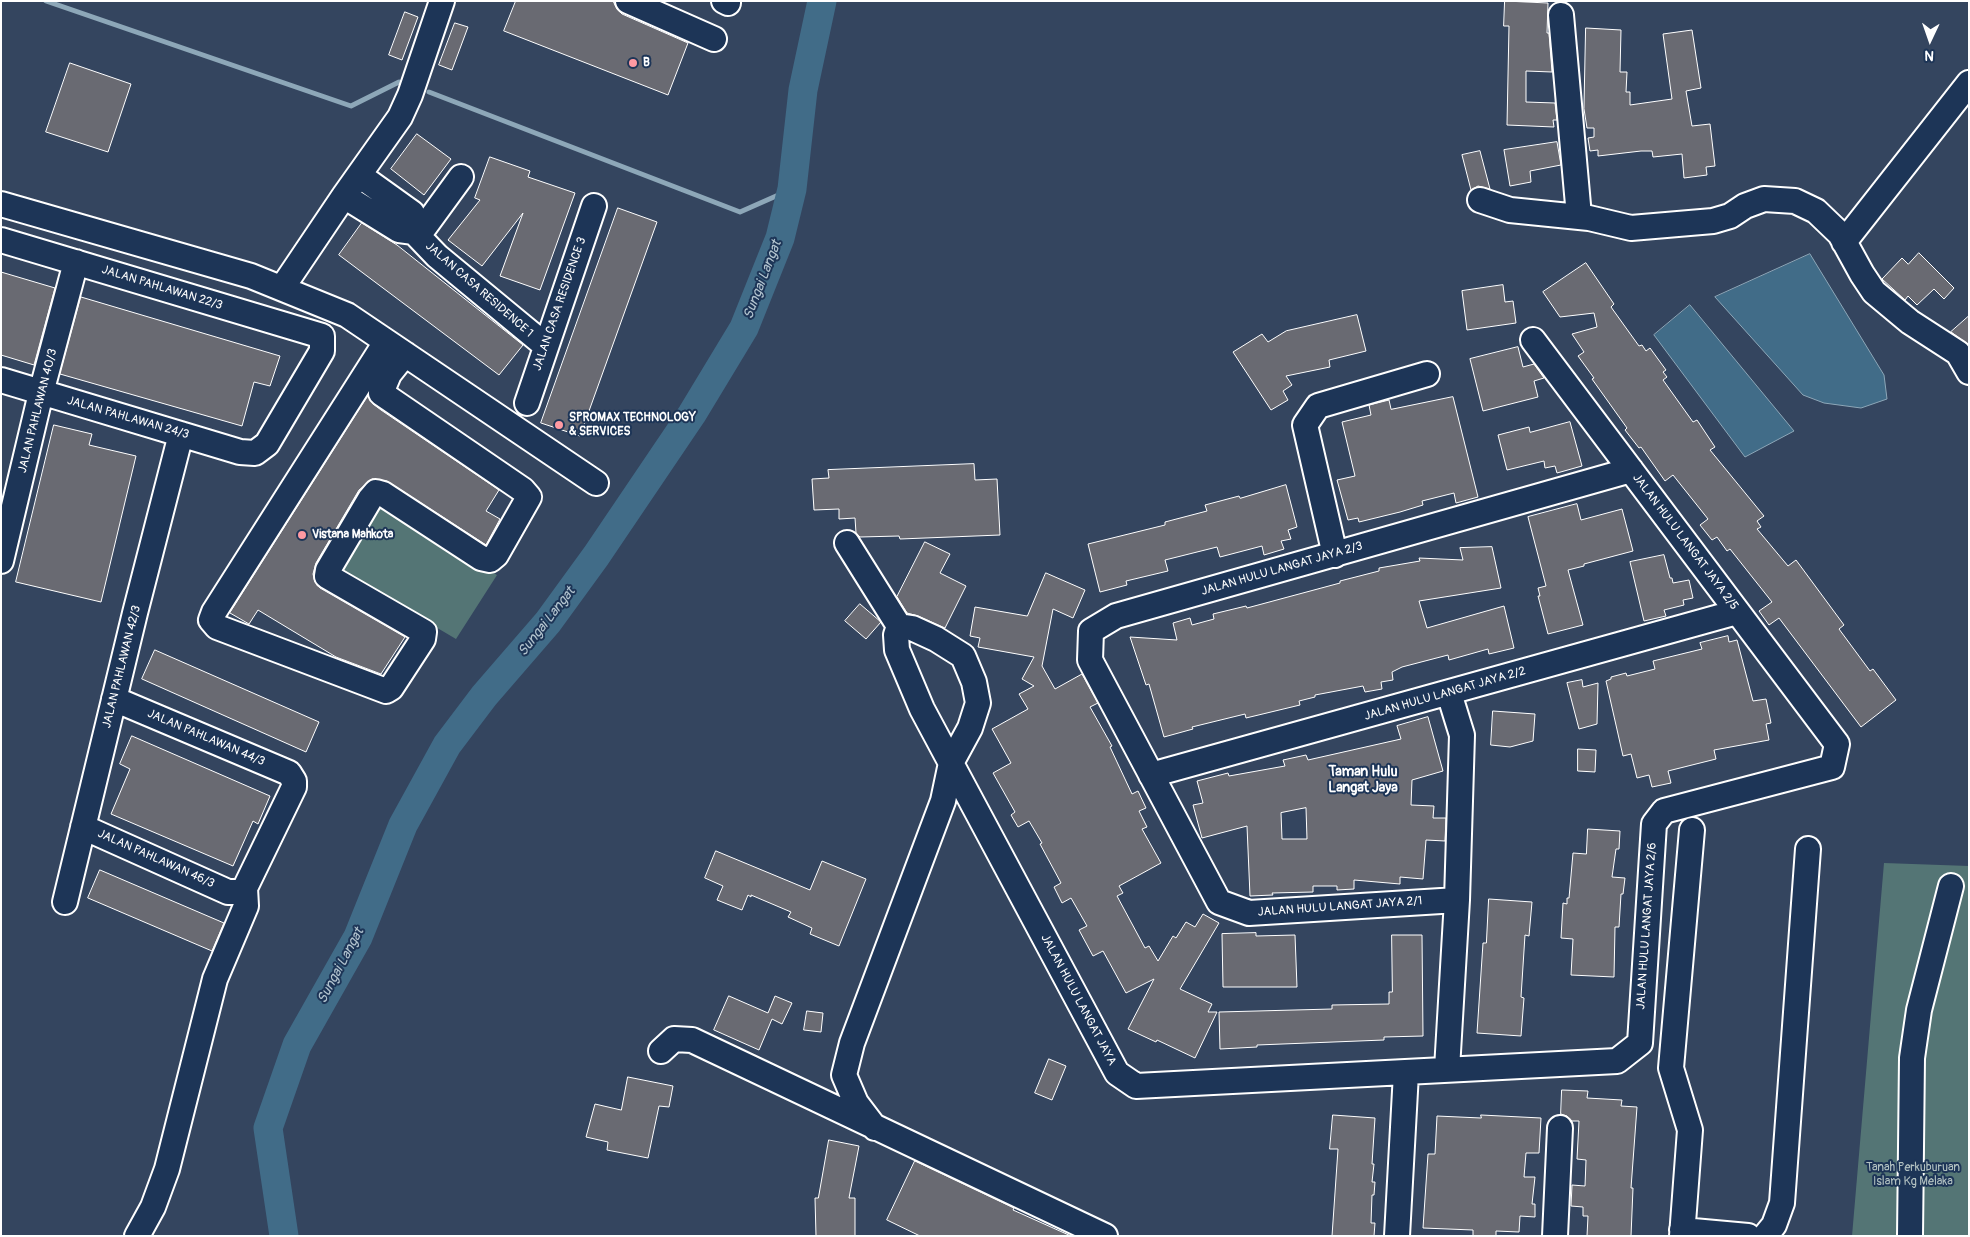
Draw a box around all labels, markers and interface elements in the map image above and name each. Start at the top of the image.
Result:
north arrow [1905,15,1955,65]
text: N [1924,47,1934,64]
place label: B [643,56,650,70]
marker: B [627,57,639,69]
street label: JALAN CASA RESIDENCE 3 [530,235,590,373]
water label: Sungai Langat [740,238,786,322]
street label: JALAN CASA RESIDENCE 1 [422,239,536,341]
street label: JALAN PAHLAWAN 22/3 [100,263,224,313]
street label: JALAN PAHLAWAN 40/3 [16,347,60,475]
street label: JALAN PAHLAWAN 24/3 [65,394,191,442]
place label: SPROMAX TECHNOLOGY & SERVICES [569,411,696,439]
marker: SPROMAX TECHNOLOGY & SERVICES [553,419,565,431]
street label: JALAN HULU LANGAT JAYA 2/5 [1629,471,1741,613]
place label: Vistana Mahkota [312,528,393,542]
marker: Vistana Mahkota [296,529,308,541]
street label: JALAN HULU LANGAT JAYA 2/3 [1200,539,1364,599]
water label: Sungai Langat [515,584,579,660]
street label: JALAN PAHLAWAN 42/3 [100,604,144,730]
street label: JALAN HULU LANGAT JAYA 2/2 [1363,664,1527,724]
street label: JALAN PAHLAWAN 44/3 [145,707,267,769]
district label: Taman Hulu Langat Jaya [1328,764,1398,796]
street label: JALAN PAHLAWAN 46/3 [95,827,217,891]
street label: JALAN HULU LANGAT JAYA 2/6 [1634,842,1660,1010]
street label: JALAN HULU LANGAT JAYA 2/1 [1257,894,1423,920]
water label: Sungai Langat [314,925,368,1007]
street label: JALAN HULU LANGAT JAYA [1037,932,1119,1068]
park label: Tanah Perkuburuan Islam Kg Melaka [1866,1161,1960,1189]

